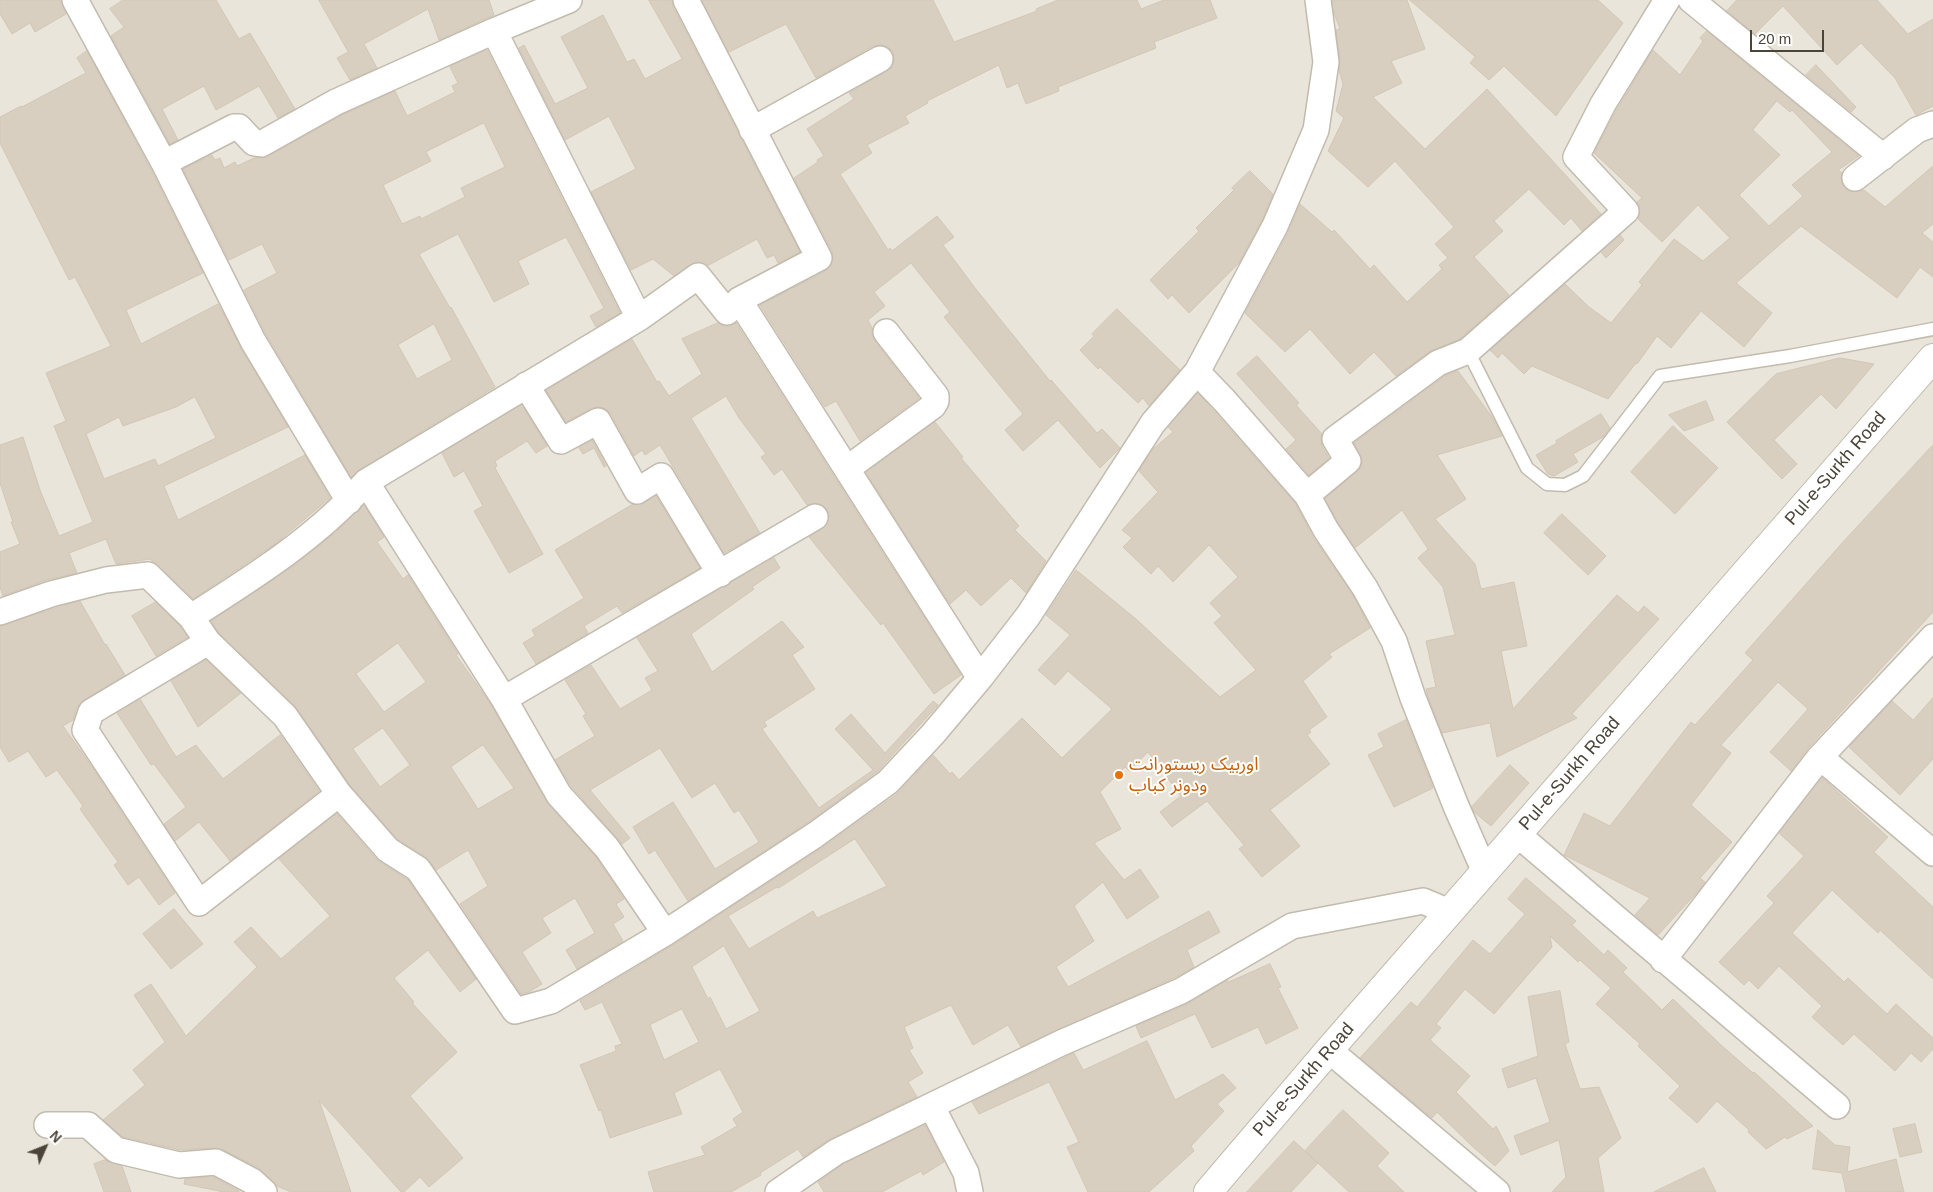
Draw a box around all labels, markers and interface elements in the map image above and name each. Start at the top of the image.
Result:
scale bar [1753,20,1827,52]
text: 20 m [1758,30,1791,47]
street label: Pul-e-Surkh Road [1781,408,1891,530]
street label: Pul-e-Surkh Road [1515,713,1625,835]
place label: اوربیک ریستورانت ودونر کباب [1129,754,1258,796]
marker: اوربیک ریستورانت ودونر کباب [1113,769,1125,781]
street label: Pul-e-Surkh Road [1249,1019,1359,1141]
north arrow [20,1122,70,1172]
text: N [47,1127,65,1146]

